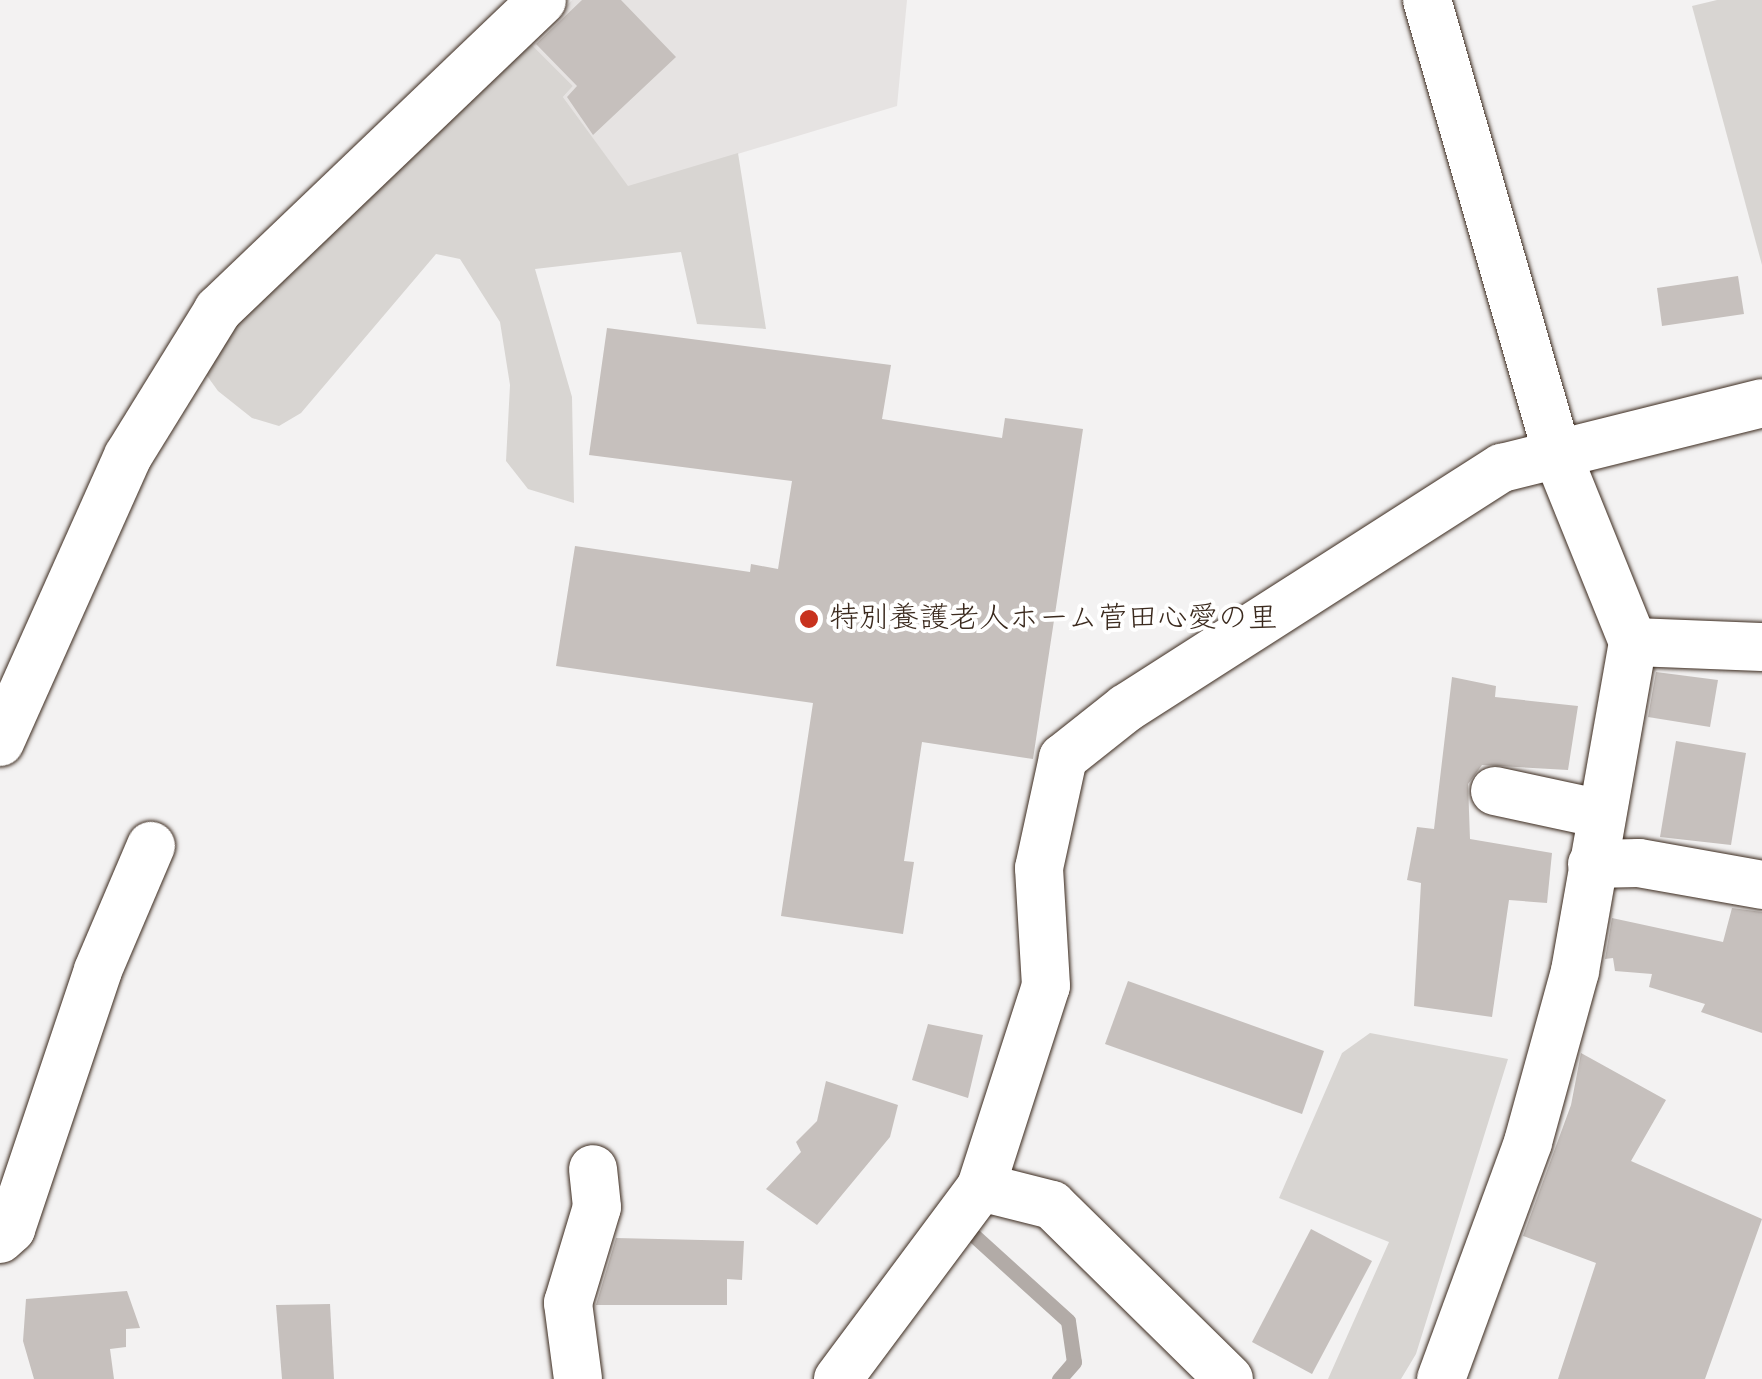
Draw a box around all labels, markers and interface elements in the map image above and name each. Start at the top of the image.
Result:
place label: 特別養護老人ホーム菅田心愛の里 [829,601,1279,637]
marker: 特別養護老人ホーム菅田心愛の里 [798,608,820,630]

